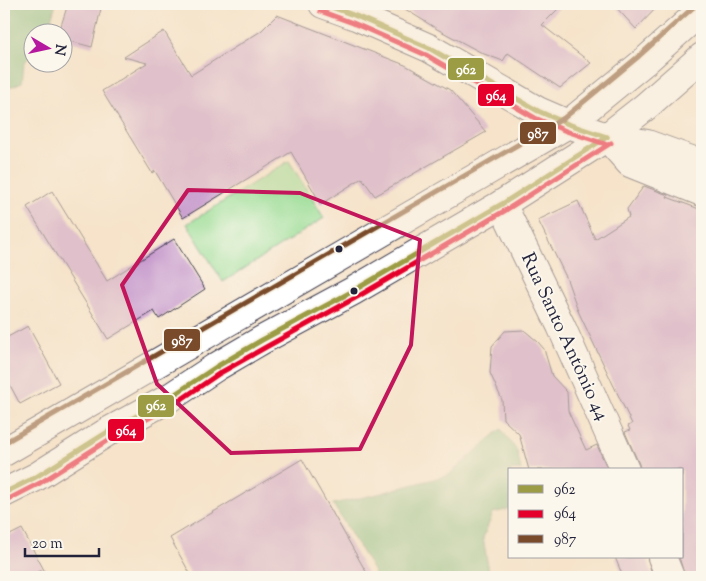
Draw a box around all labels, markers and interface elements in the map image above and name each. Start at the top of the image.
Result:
north arrow [22,22,72,72]
text: N [48,43,70,57]
line badge: 962 [447,57,485,81]
text: 962 [456,61,477,81]
line badge: 964 [477,83,515,107]
text: 964 [486,87,506,107]
line badge: 987 [519,121,557,145]
text: 987 [528,125,549,145]
unlabelled marker [334,244,344,254]
street label: Rua Santo Antônio 44 [513,249,615,426]
unlabelled marker [349,286,359,296]
line badge: 987 [163,328,201,352]
text: 987 [172,332,193,352]
line badge: 962 [137,394,175,418]
text: 962 [146,397,167,417]
line badge: 964 [107,418,145,442]
text: 964 [116,422,136,442]
legend [508,468,684,558]
text: 962 [554,480,576,501]
text: 964 [554,504,576,525]
scale bar [25,526,99,558]
text: 987 [554,530,577,551]
text: 20 m [32,534,63,555]

